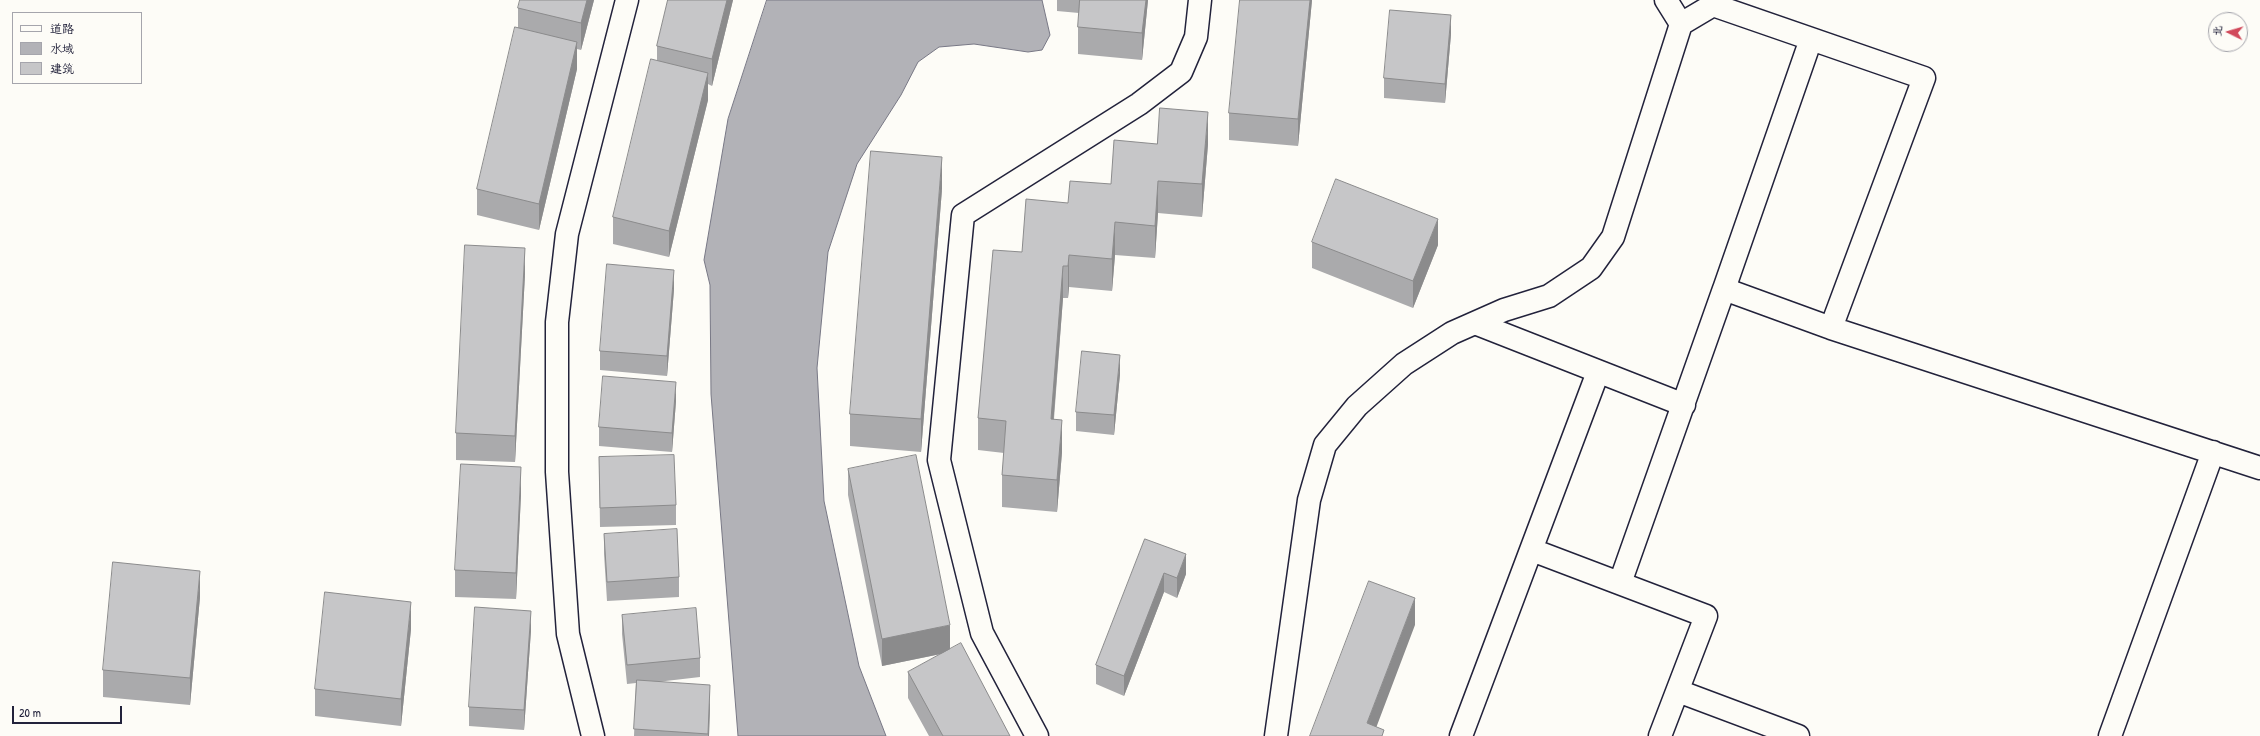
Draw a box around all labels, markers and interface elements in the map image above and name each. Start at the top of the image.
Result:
legend [12,12,142,84]
north arrow [2208,12,2248,52]
text: 道路 [50,20,74,37]
text: 北 [2210,25,2224,37]
text: 水域 [50,40,74,57]
text: 建筑 [50,60,74,77]
scale bar [14,698,124,724]
text: 20 m [19,704,41,721]

